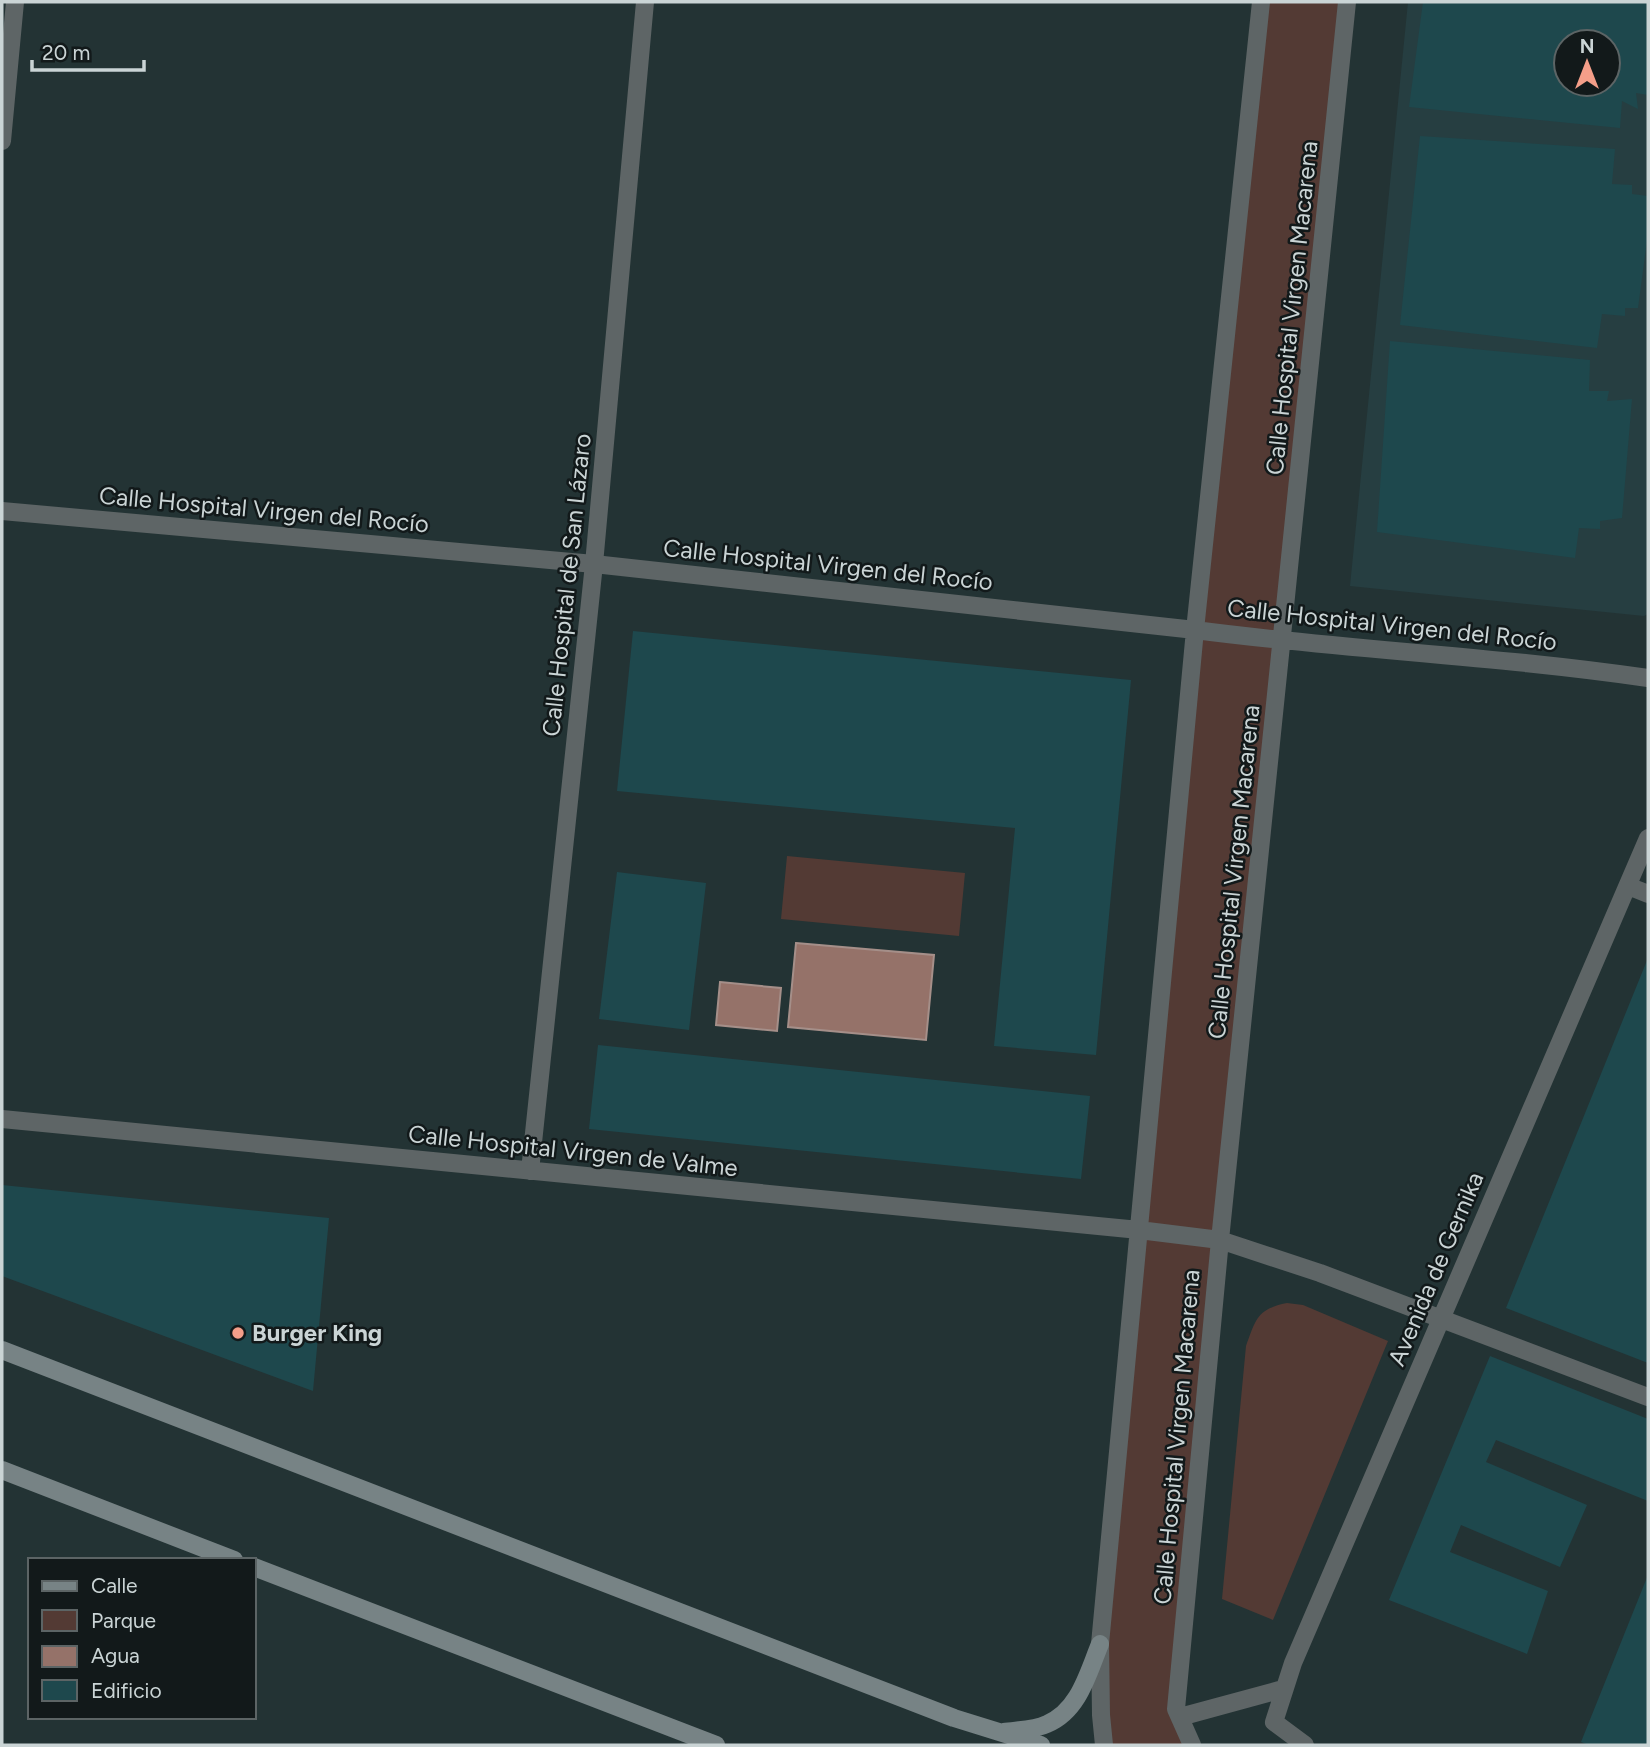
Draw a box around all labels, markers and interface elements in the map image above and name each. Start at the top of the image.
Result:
scale bar [32,28,144,72]
north arrow [1552,28,1622,98]
text: N [1580,35,1594,58]
text: 20 m [42,40,90,65]
street label: Calle Hospital Virgen Macarena [1260,139,1323,477]
street label: Calle Hospital de San Lázaro [536,432,597,738]
street label: Calle Hospital Virgen del Rocío [98,481,430,538]
street label: Calle Hospital Virgen del Rocío [662,533,994,596]
street label: Calle Hospital Virgen del Rocío [1226,593,1558,656]
street label: Calle Hospital Virgen Macarena [1202,703,1265,1041]
street label: Calle Hospital Virgen de Valme [407,1119,739,1182]
street label: Avenida de Gernika [1382,1168,1489,1370]
street label: Calle Hospital Virgen Macarena [1147,1268,1206,1606]
place label: Burger King [252,1318,382,1347]
marker: Burger King [230,1325,246,1341]
legend [28,1558,256,1719]
text: Calle [91,1573,138,1598]
text: Parque [91,1608,156,1633]
text: Agua [91,1643,140,1668]
text: Edificio [91,1678,162,1703]

